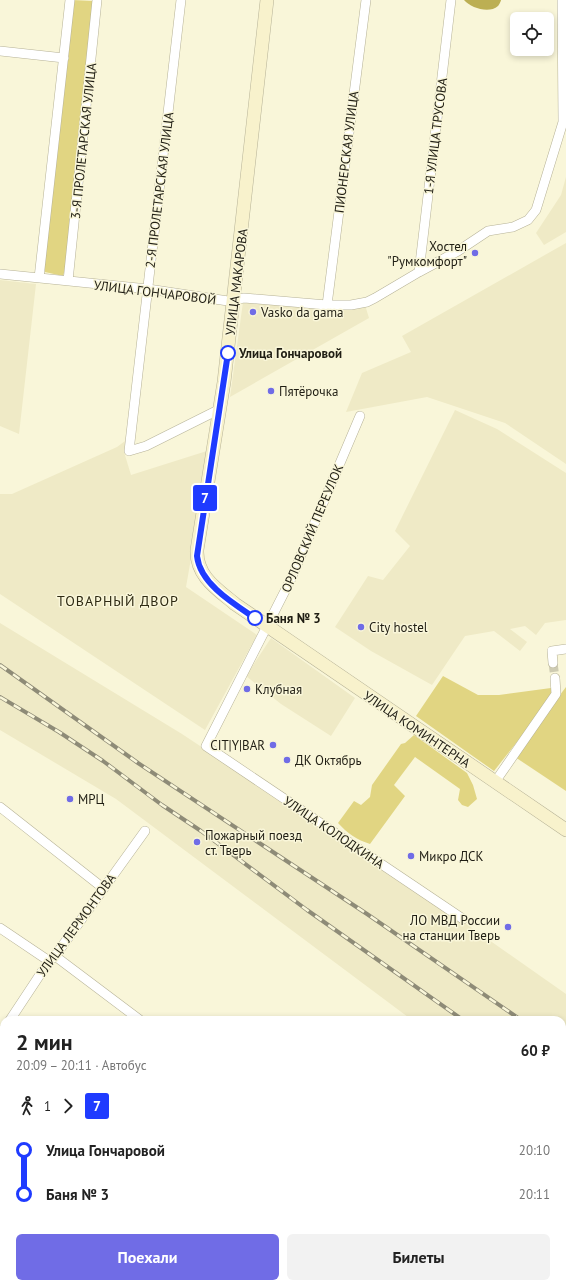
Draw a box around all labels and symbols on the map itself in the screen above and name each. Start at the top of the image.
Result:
street label: 3-Я ПРОЛЕТАРСКАЯ УЛИЦА [67,62,100,220]
street label: 1-Я УЛИЦА ТРУСОВА [420,76,451,195]
street label: ПИОНЕРСКАЯ УЛИЦА [331,90,362,214]
street label: 2-Я ПРОЛЕТАРСКАЯ УЛИЦА [142,111,178,269]
street label: УЛИЦА МАКАРОВА [221,227,252,337]
place label: Хостел "Румкомфорт" [387,238,467,270]
marker: Хостел "Румкомфорт" [470,248,480,258]
street label: УЛИЦА ГОНЧАРОВОЙ [93,277,217,308]
place label: Vasko da gama [260,304,344,321]
marker: Vasko da gama [248,307,258,317]
marker: Улица Гончаровой [220,345,236,361]
place label: Улица Гончаровой [238,345,342,362]
place label: Пятёрочка [279,383,338,400]
marker: Пятёрочка [266,386,276,396]
street label: ОРЛОВСКИЙ ПЕРЕУЛОК [278,461,347,595]
line badge: 7 [192,485,218,511]
district label: ТОВАРНЫЙ ДВОР [57,592,179,610]
marker: Баня № 3 [247,610,263,626]
place label: Баня № 3 [266,610,321,627]
place label: City hostel [369,619,428,636]
marker: City hostel [356,622,366,632]
place label: Клубная [255,681,302,698]
marker: Клубная [242,684,252,694]
street label: УЛИЦА КОМИНТЕРНА [360,687,474,772]
place label: CIT|Y|BAR [210,737,265,754]
marker: CIT|Y|BAR [268,740,278,750]
place label: ДК Октябрь [295,752,362,769]
marker: ДК Октябрь [282,755,292,765]
place label: МРЦ [78,791,105,808]
street label: УЛИЦА КОЛОДКИНА [280,792,388,873]
marker: МРЦ [65,794,75,804]
place label: Пожарный поезд ст. Тверь [205,827,302,859]
marker: Пожарный поезд ст. Тверь [192,837,202,847]
place label: Микро ДСК [419,848,484,865]
marker: Микро ДСК [406,851,416,861]
street label: УЛИЦА ЛЕРМОНТОВА [33,870,120,980]
place label: ЛО МВД России на станции Тверь [402,912,500,944]
marker: ЛО МВД России на станции Тверь [503,922,513,932]

